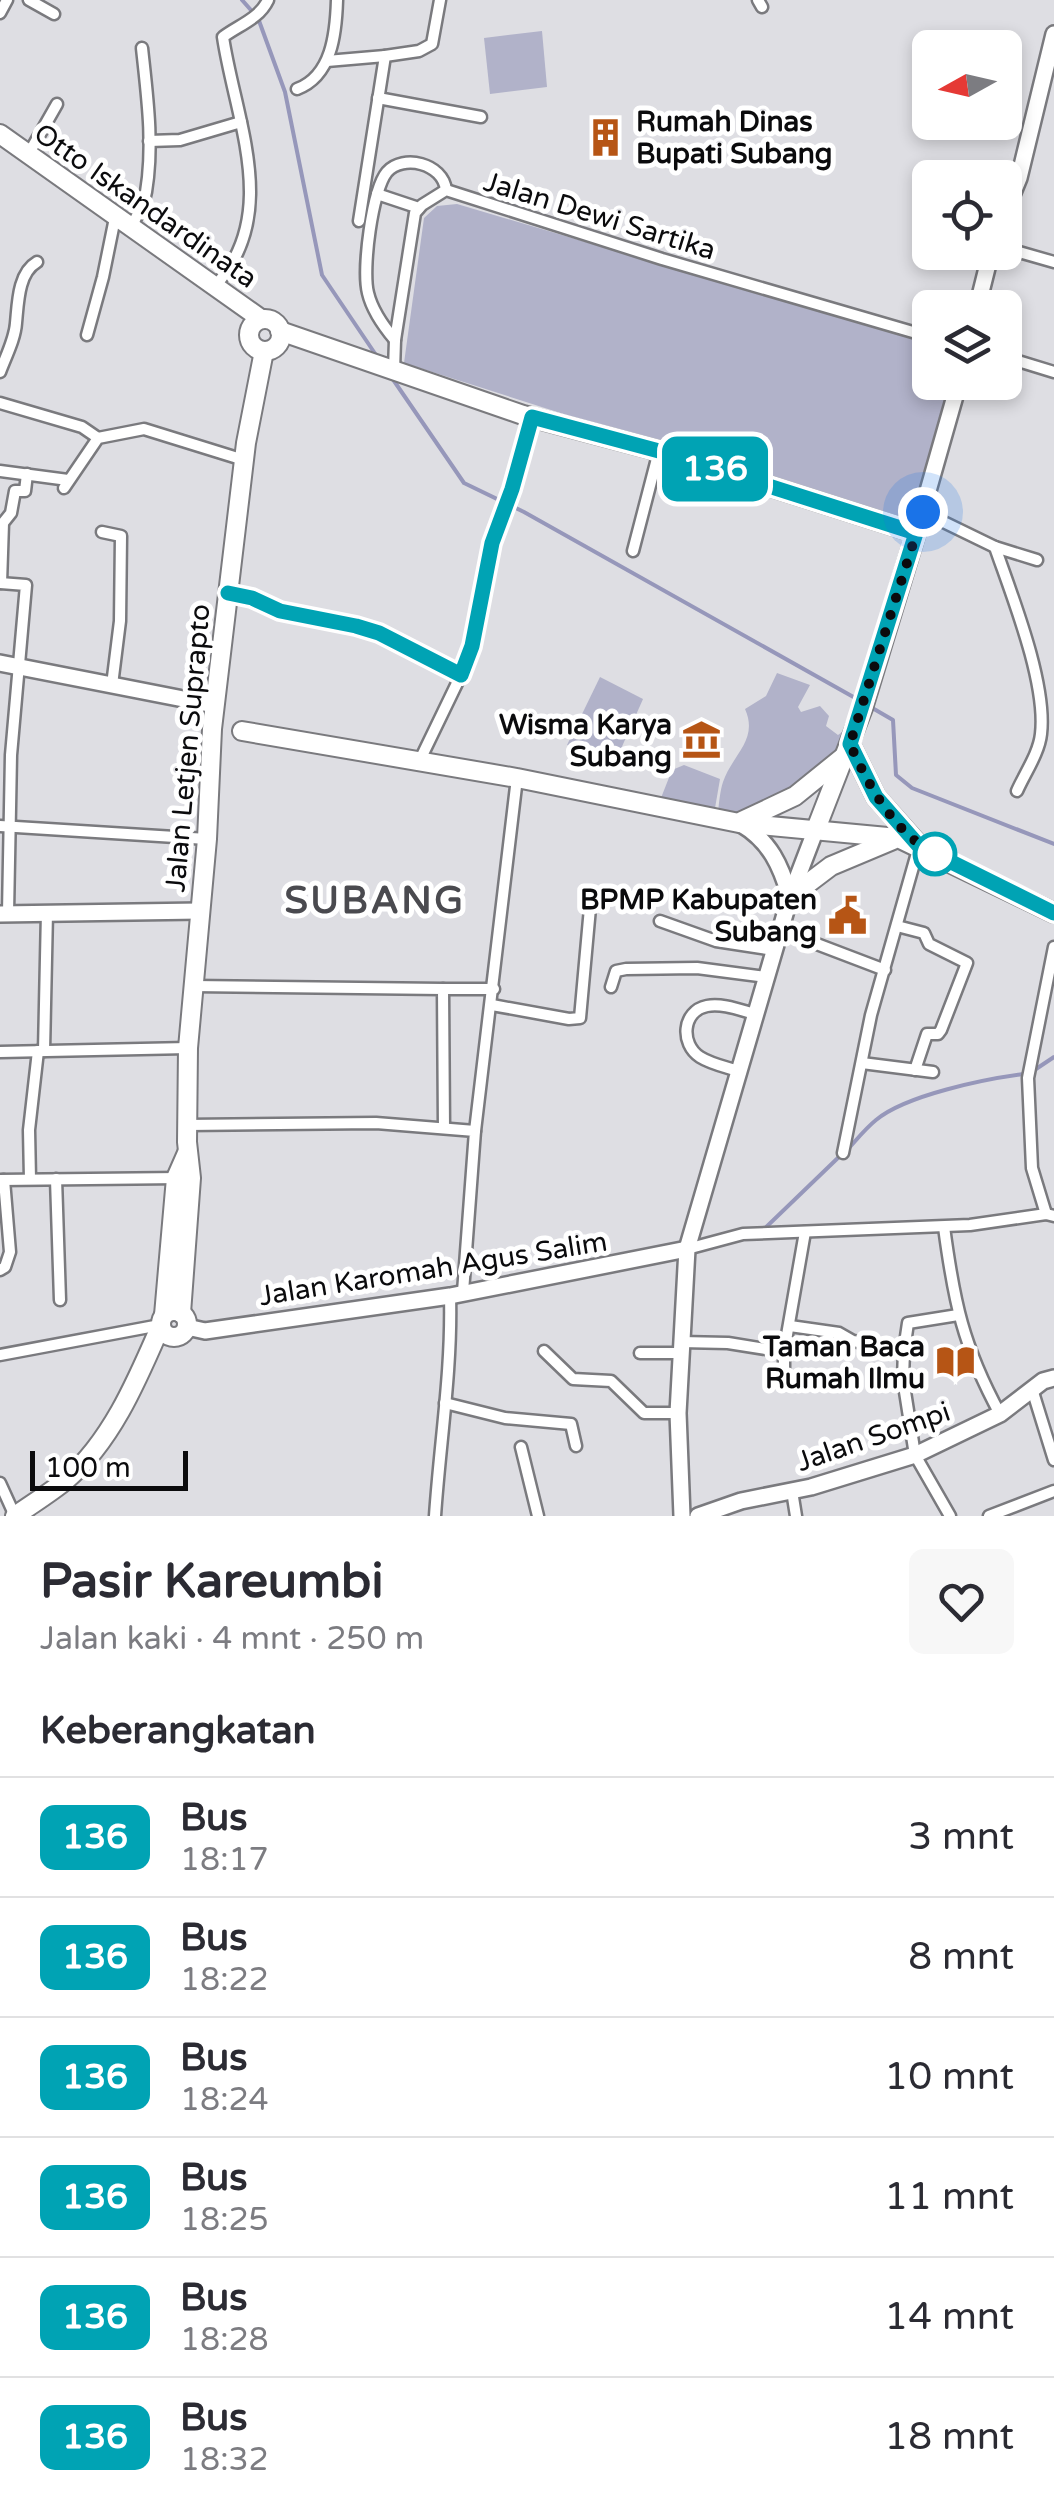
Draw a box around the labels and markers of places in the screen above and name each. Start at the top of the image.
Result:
place label: Rumah Dinas Bupati Subang [636,105,832,171]
building icon: Rumah Dinas Bupati Subang [585,116,627,158]
place label: Wisma Karya Subang [499,708,672,774]
museum icon: Wisma Karya Subang [681,719,723,761]
unlabelled marker [914,833,956,875]
place label: BPMP Kabupaten Subang [580,883,817,949]
public building icon: BPMP Kabupaten Subang [826,894,868,936]
place label: Taman Baca Rumah Ilmu [762,1330,925,1396]
library icon: Taman Baca Rumah Ilmu [934,1341,976,1383]

